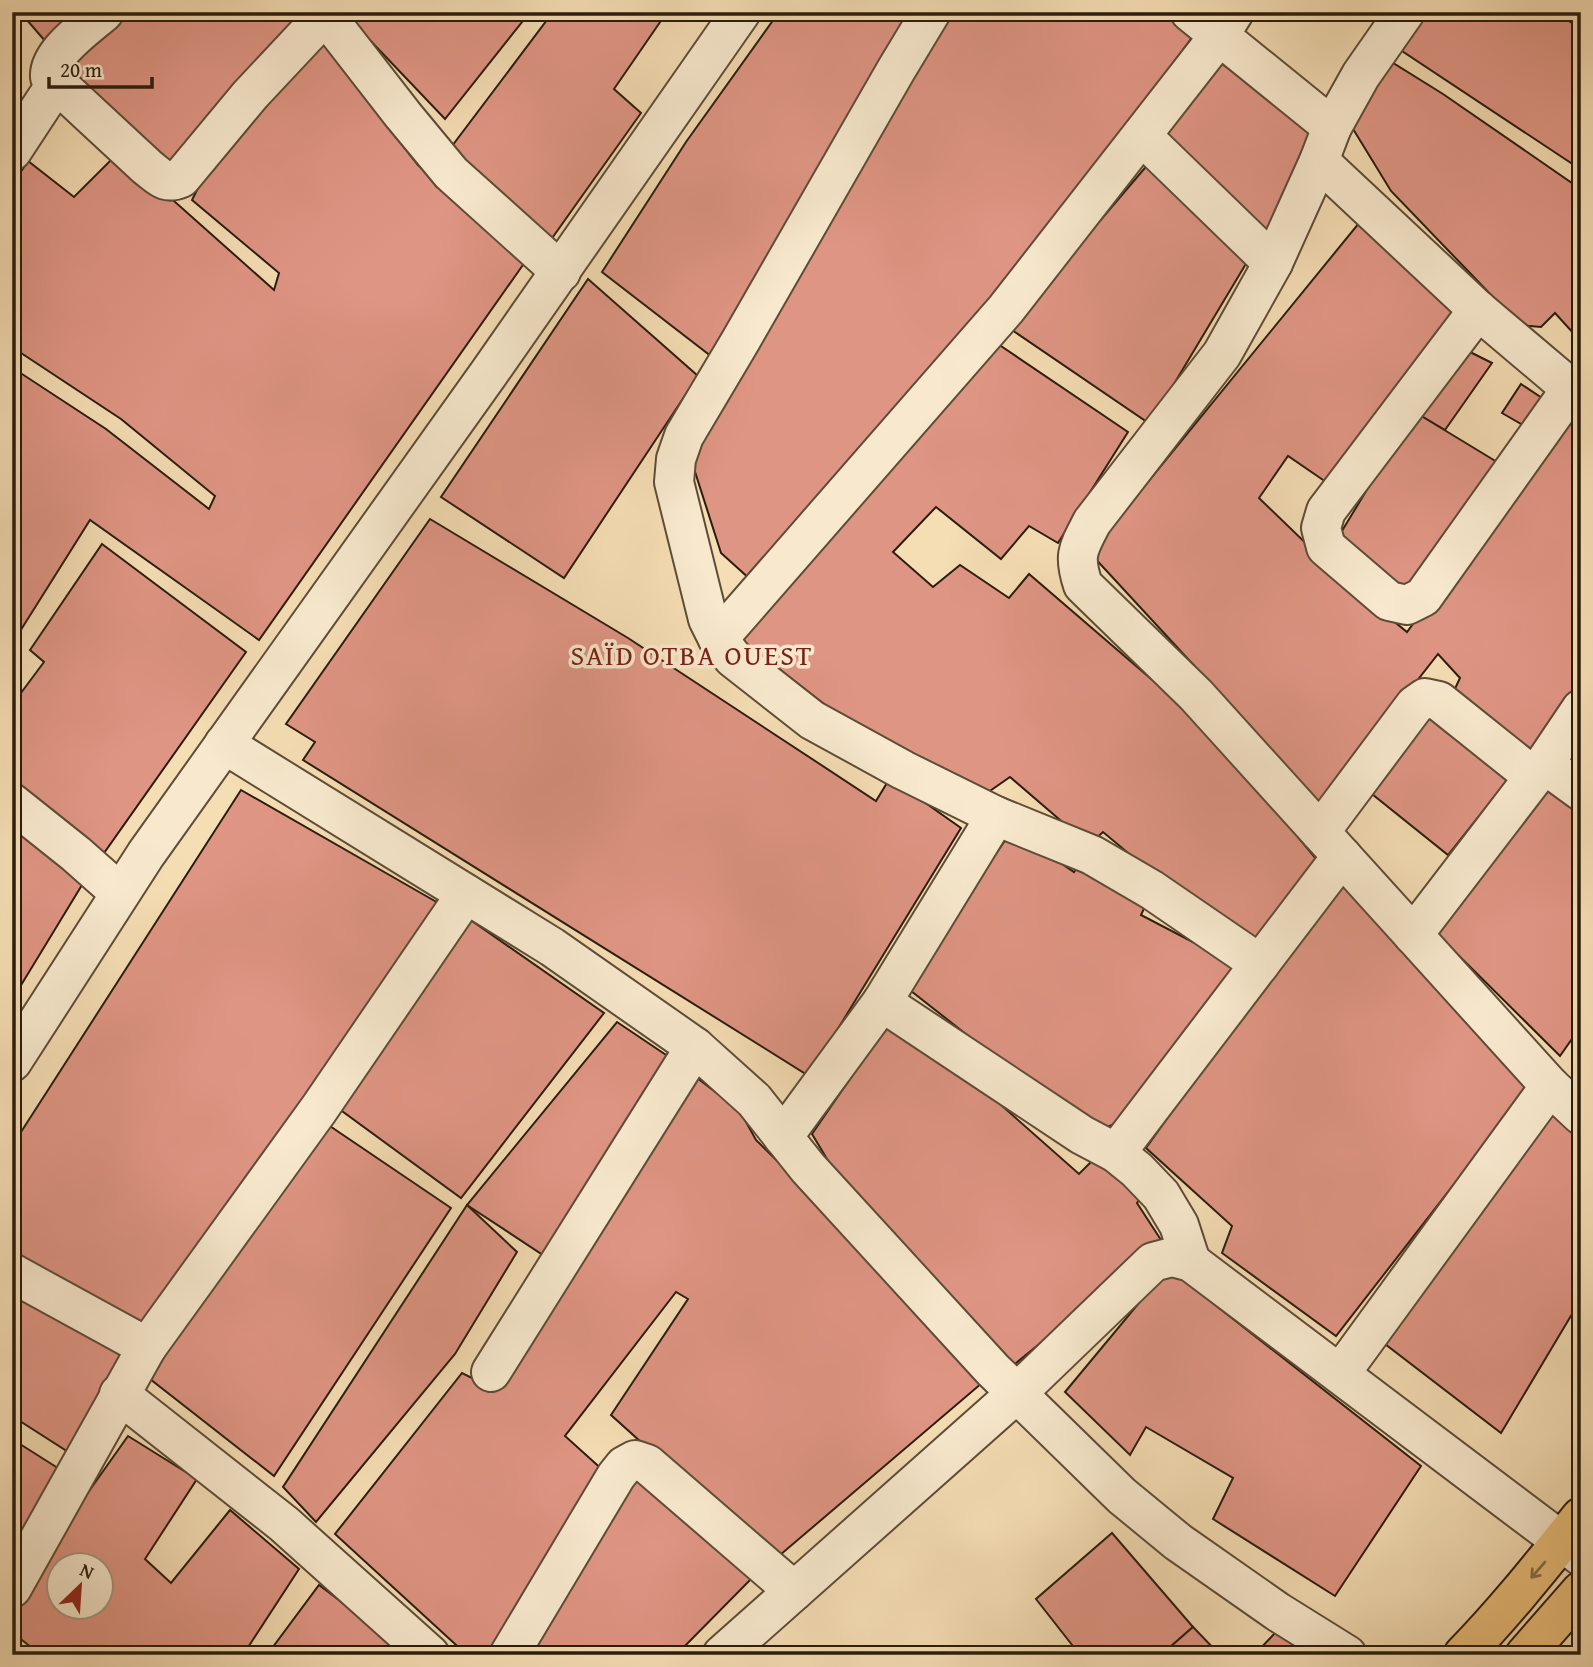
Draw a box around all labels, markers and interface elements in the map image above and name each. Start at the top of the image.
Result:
scale bar [49,46,152,90]
text: 20 m [60,54,102,85]
district label: SAÏD OTBA OUEST [570,634,814,675]
north arrow [46,1552,116,1622]
text: N [76,1555,99,1586]
one-way arrow [1530,1561,1546,1579]

